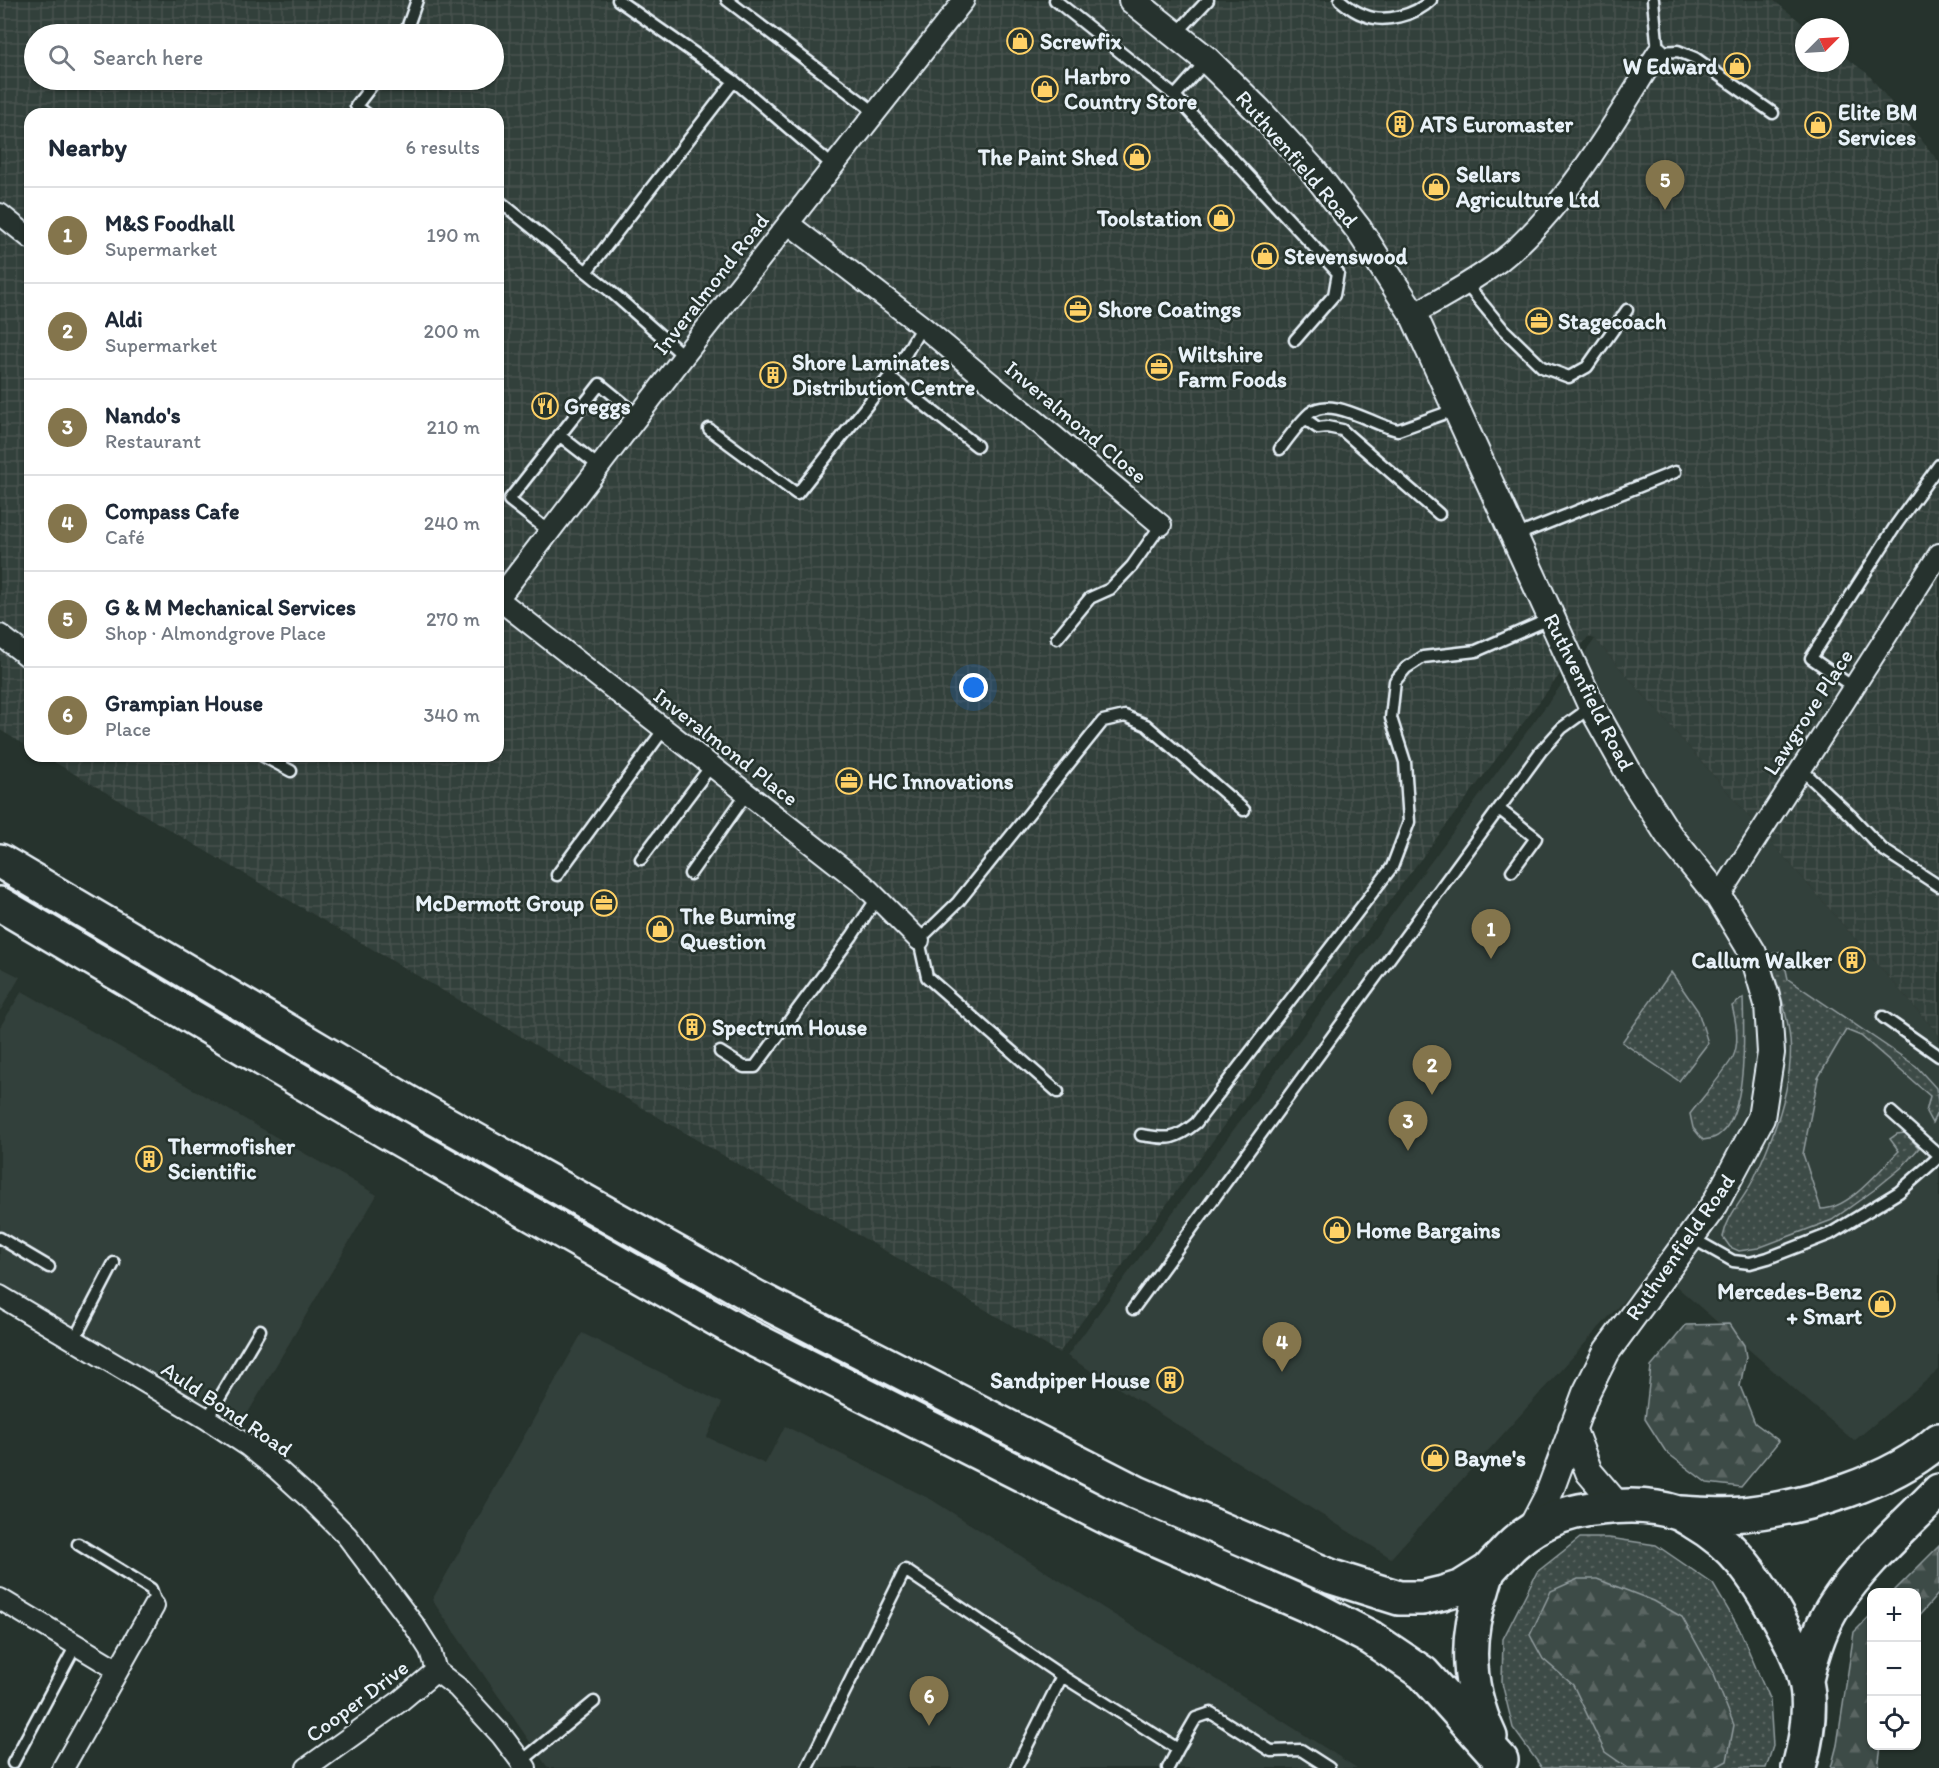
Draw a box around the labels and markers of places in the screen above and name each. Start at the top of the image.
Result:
shop icon: Screwfix [1005,26,1035,56]
place label: Screwfix [1040,28,1122,55]
shop icon: W Edward [1722,51,1752,81]
place label: W Edward [1623,53,1719,80]
place label: Harbro Country Store [1064,63,1197,115]
shop icon: Harbro Country Store [1030,74,1060,104]
place label: Elite BM Services [1838,99,1918,151]
building icon: ATS Euromaster [1385,109,1415,139]
shop icon: Elite BM Services [1803,110,1833,140]
place label: ATS Euromaster [1419,111,1574,138]
shop icon: The Paint Shed [1122,142,1152,172]
place label: The Paint Shed [977,144,1118,171]
pin: 5 [1646,160,1684,210]
place label: Sellars Agriculture Ltd [1455,161,1600,213]
shop icon: Sellars Agriculture Ltd [1421,172,1451,202]
shop icon: Toolstation [1206,203,1236,233]
place label: Toolstation [1096,205,1202,232]
shop icon: Stevenswood [1250,241,1280,271]
place label: Stevenswood [1284,243,1408,270]
office icon: Shore Coatings [1063,294,1093,324]
place label: Shore Coatings [1098,296,1241,323]
office icon: Stagecoach [1524,306,1554,336]
place label: Stagecoach [1558,308,1667,335]
place label: Wiltshire Farm Foods [1178,341,1287,393]
place label: Shore Laminates Distribution Centre [792,349,975,401]
office icon: Wiltshire Farm Foods [1144,352,1174,382]
building icon: Shore Laminates Distribution Centre [758,360,788,390]
restaurant icon: Greggs [530,391,560,421]
place label: Greggs [564,393,631,420]
office icon: HC Innovations [834,766,864,796]
place label: HC Innovations [868,768,1014,795]
office icon: McDermott Group [589,888,619,918]
place label: McDermott Group [415,890,584,917]
place label: The Burning Question [679,903,796,955]
pin: 1 [1472,910,1510,959]
shop icon: The Burning Question [645,914,675,944]
building icon: Callum Walker [1837,945,1867,975]
place label: Callum Walker [1692,947,1833,974]
building icon: Spectrum House [677,1012,707,1042]
place label: Spectrum House [712,1014,867,1041]
pin: 2 [1412,1046,1452,1095]
pin: 3 [1388,1102,1428,1151]
place label: Thermofisher Scientific [167,1133,296,1185]
building icon: Thermofisher Scientific [134,1144,164,1174]
shop icon: Home Bargains [1322,1215,1352,1245]
place label: Home Bargains [1356,1217,1501,1244]
place label: Mercedes-Benz + Smart [1717,1278,1863,1330]
shop icon: Mercedes-Benz + Smart [1867,1289,1897,1319]
pin: 4 [1262,1322,1302,1372]
building icon: Sandpiper House [1155,1365,1185,1395]
place label: Sandpiper House [990,1367,1150,1394]
shop icon: Bayne's [1420,1443,1450,1473]
place label: Bayne's [1454,1445,1526,1472]
pin: 6 [910,1676,948,1726]

